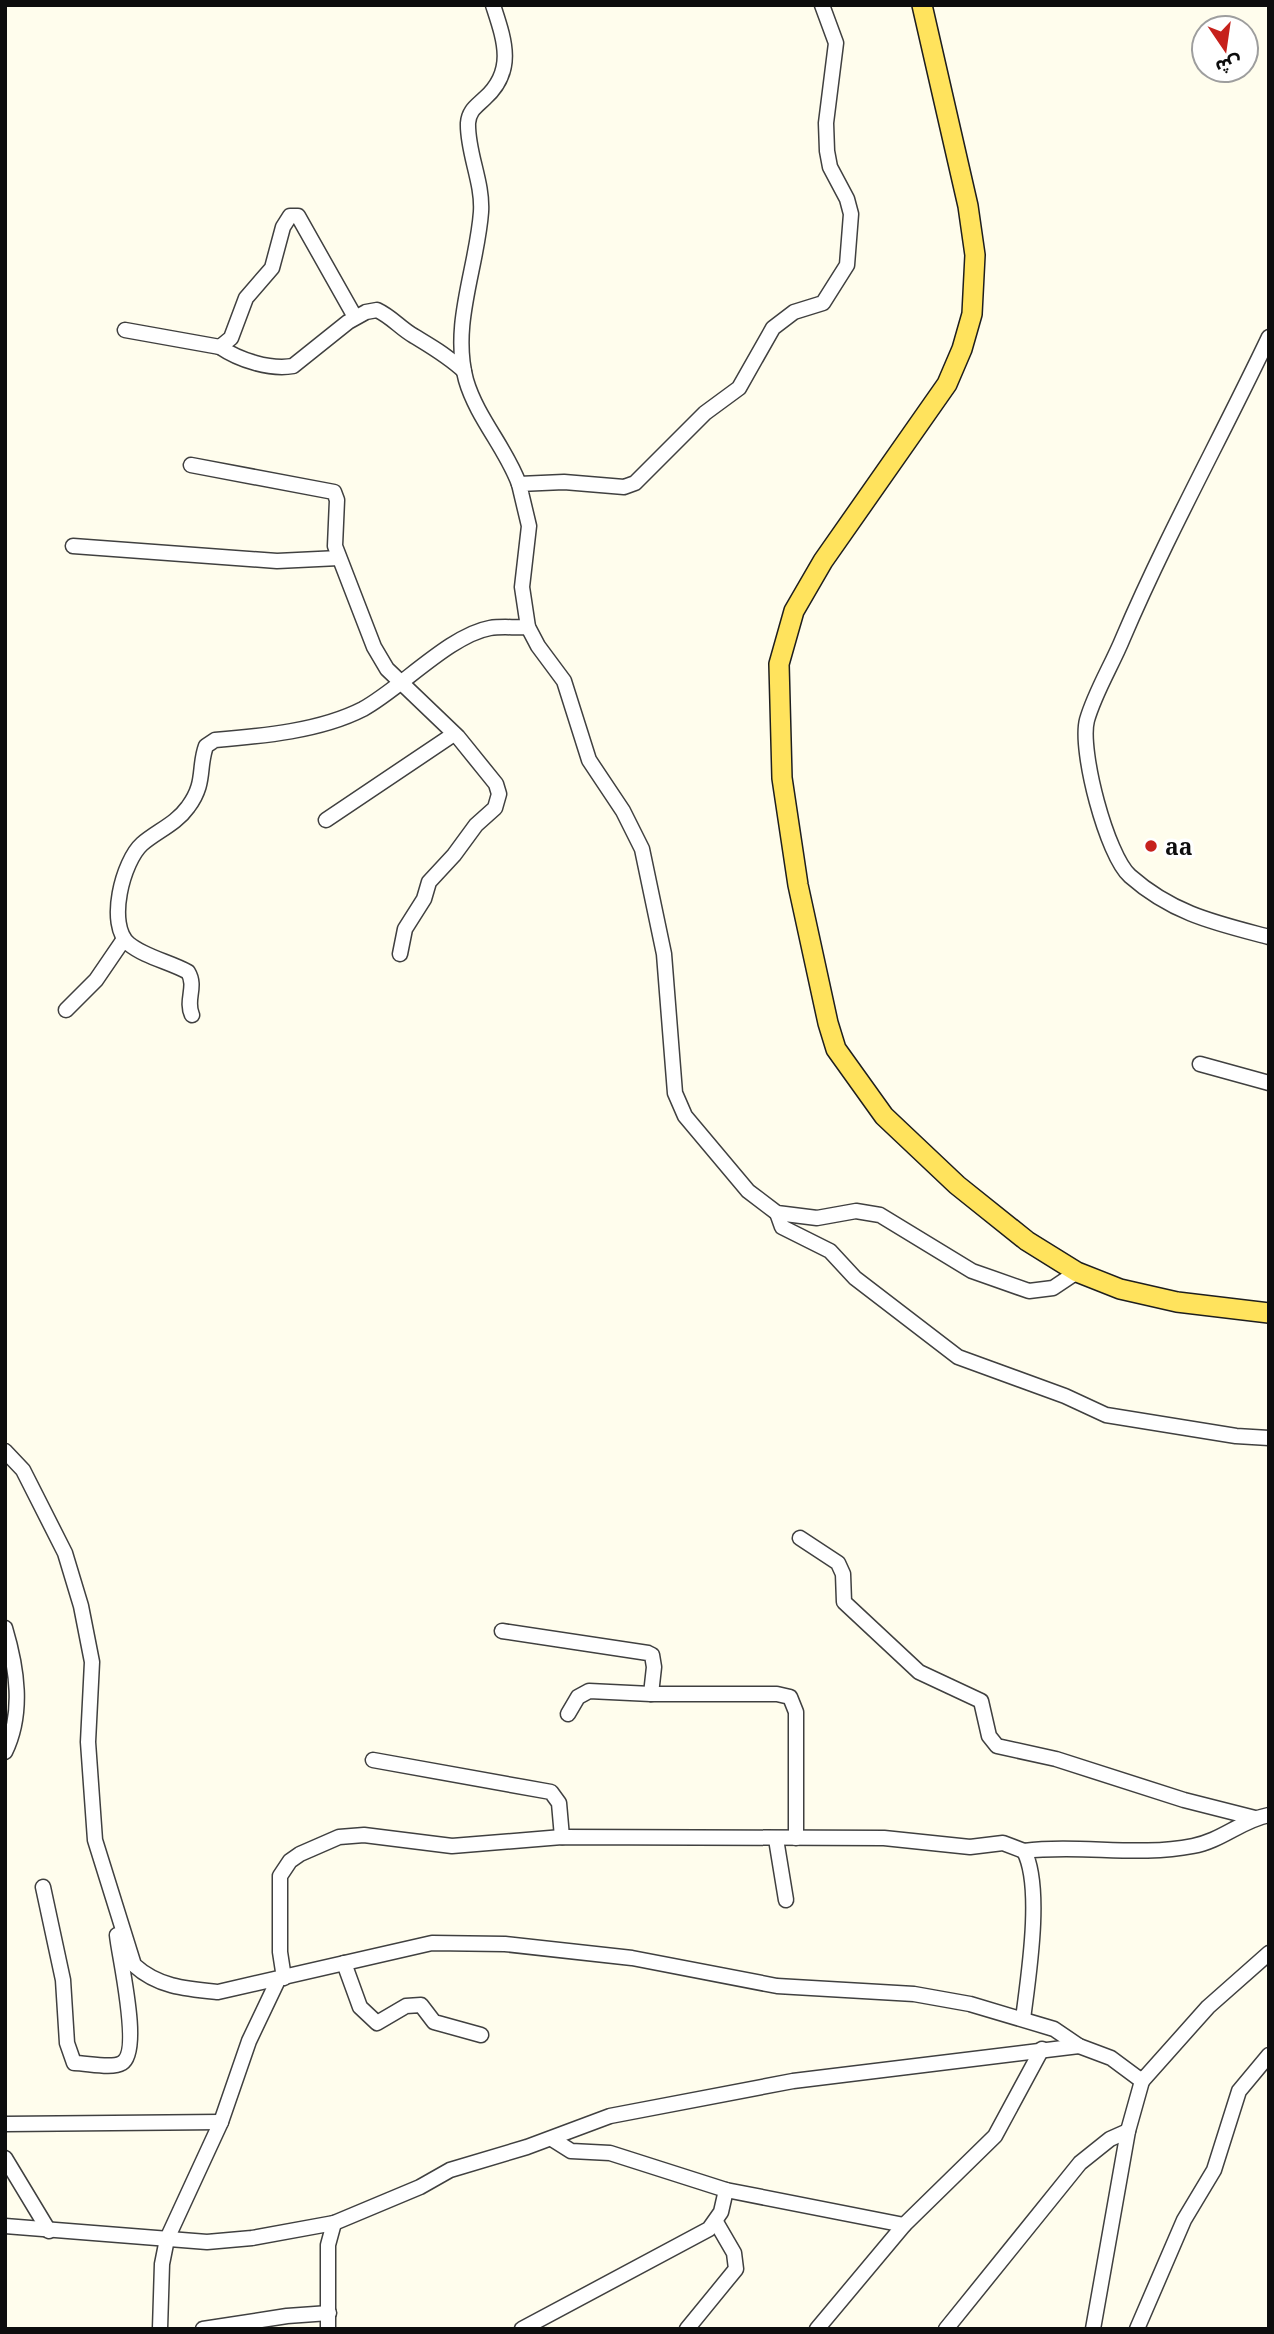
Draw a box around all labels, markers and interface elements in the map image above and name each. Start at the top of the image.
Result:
north arrow [1190,14,1260,84]
text: ش [1213,50,1244,81]
place label: aa [1165,830,1193,862]
marker: aa [1143,838,1159,854]

